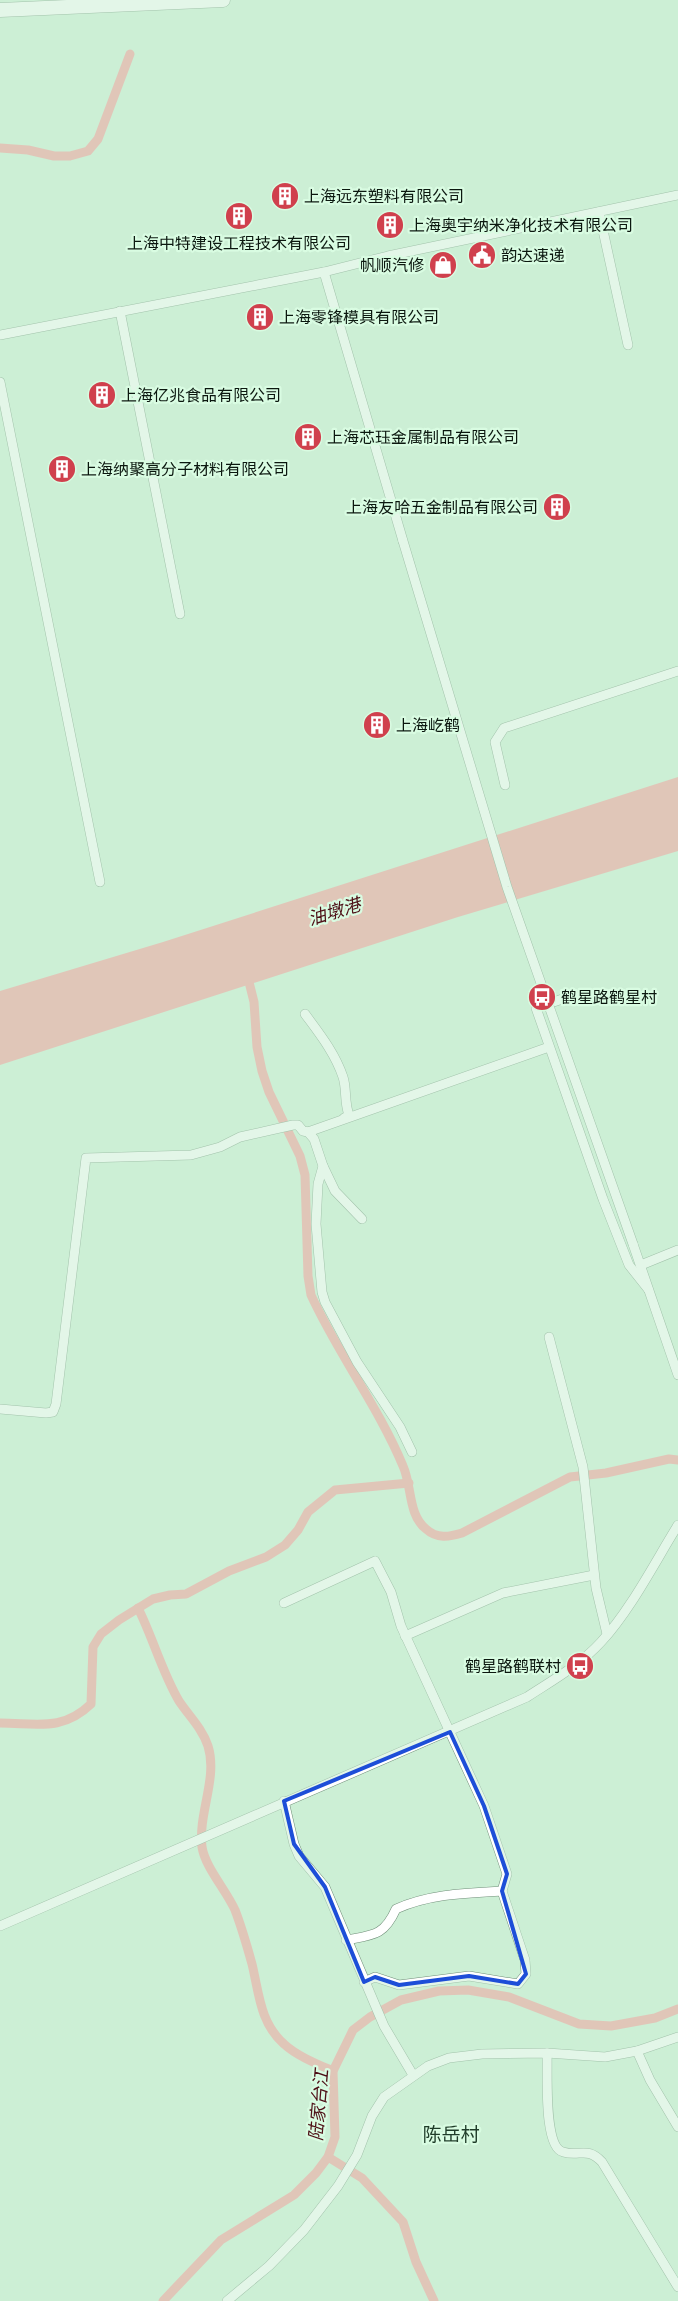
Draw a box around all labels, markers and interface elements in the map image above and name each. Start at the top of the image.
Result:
building icon: 上海远东塑料有限公司 [270,181,300,211]
place label: 上海远东塑料有限公司 [304,185,464,207]
building icon: 上海中特建设工程技术有限公司 [224,201,254,231]
building icon: 上海奥宇纳米净化技术有限公司 [375,210,405,240]
place label: 上海奥宇纳米净化技术有限公司 [409,214,633,236]
place label: 上海中特建设工程技术有限公司 [127,232,351,254]
public building icon: 韵达速递 [467,240,497,270]
place label: 韵达速递 [501,244,565,266]
shop icon: 帆顺汽修 [428,250,458,280]
place label: 帆顺汽修 [360,254,424,276]
building icon: 上海零锋模具有限公司 [245,302,275,332]
place label: 上海零锋模具有限公司 [279,306,439,328]
building icon: 上海亿兆食品有限公司 [87,380,117,410]
place label: 上海亿兆食品有限公司 [121,384,281,406]
building icon: 上海芯珏金属制品有限公司 [293,422,323,452]
place label: 上海芯珏金属制品有限公司 [327,426,519,448]
building icon: 上海纳聚高分子材料有限公司 [47,454,77,484]
place label: 上海纳聚高分子材料有限公司 [81,458,289,480]
building icon: 上海友哈五金制品有限公司 [542,492,572,522]
place label: 上海友哈五金制品有限公司 [346,496,538,518]
building icon: 上海屹鹤 [362,710,392,740]
place label: 上海屹鹤 [396,714,460,736]
water label: 油墩港 [305,891,366,930]
bus stop icon: 鹤星路鹤星村 [527,982,557,1012]
place label: 鹤星路鹤星村 [561,986,657,1008]
bus stop icon: 鹤星路鹤联村 [565,1651,595,1681]
place label: 鹤星路鹤联村 [465,1655,561,1677]
water label: 陆家台江 [303,2066,333,2142]
district label: 陈岳村 [422,2121,480,2147]

